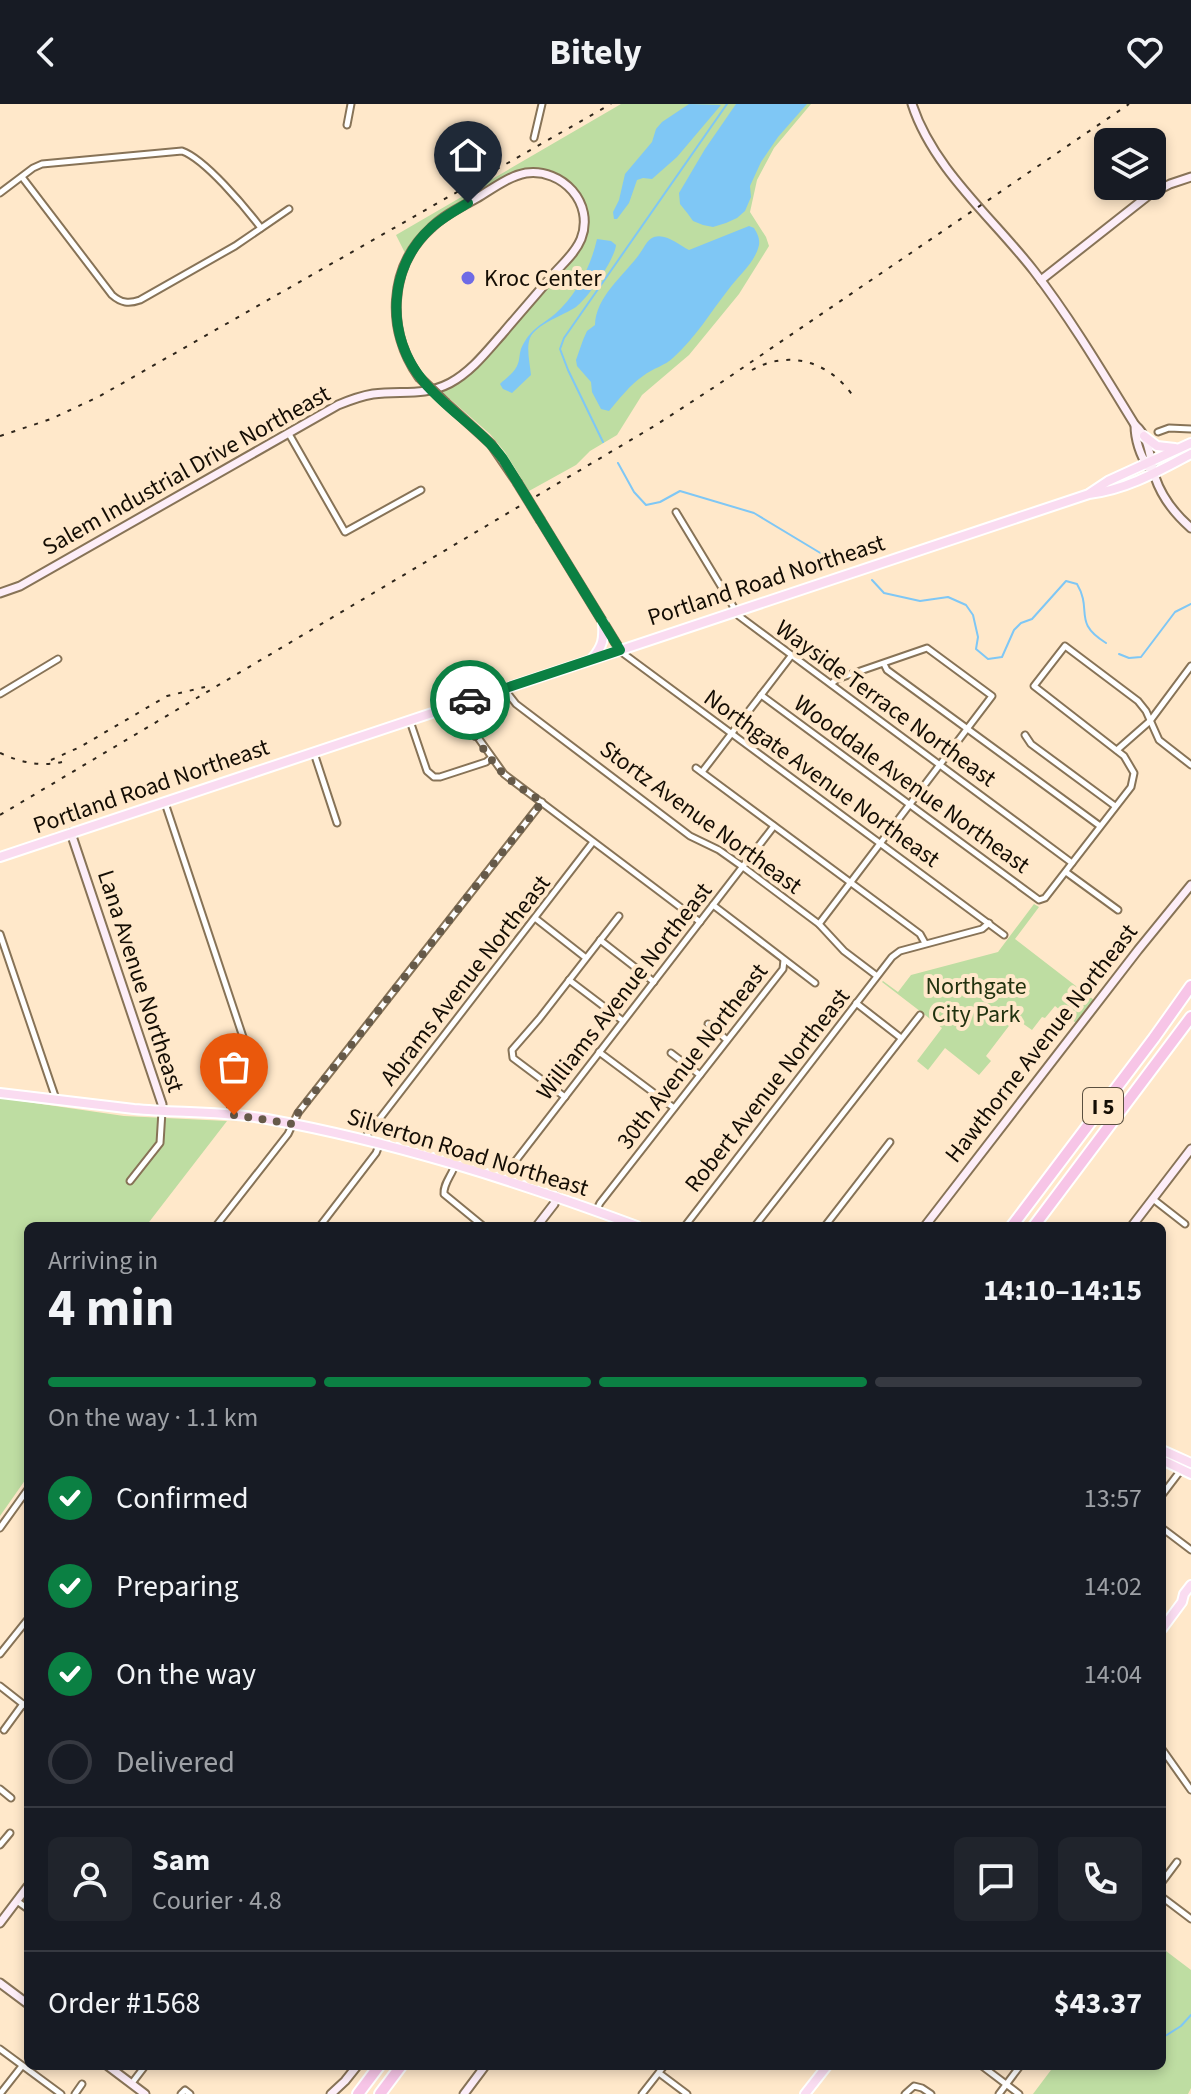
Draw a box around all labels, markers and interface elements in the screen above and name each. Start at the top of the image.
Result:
text: Bitely [549,27,642,78]
icon: back [24,30,68,74]
icon: heart [1123,30,1167,74]
pin [434,121,502,203]
map controls [1094,128,1166,200]
button: layers [1094,128,1166,200]
icon: home [446,133,490,177]
place label: Kroc Center [484,261,602,296]
marker: Kroc Center [459,269,477,287]
street label: Salem Industrial Drive Northeast [36,376,337,564]
street label: Portland Road Northeast [643,526,889,635]
street label: Wayside Terrace Northeast [768,611,1003,796]
courier [430,660,510,740]
icon: car [448,678,492,722]
street label: Northgate Avenue Northeast [696,681,947,876]
street label: Wooddale Avenue Northeast [786,687,1037,882]
street label: Portland Road Northeast [28,730,274,843]
street label: Stortz Avenue Northeast [592,732,809,903]
street label: Lana Avenue Northeast [88,865,193,1097]
street label: Abrams Avenue Northeast [372,867,559,1093]
street label: Williams Avenue Northeast [528,875,721,1108]
street label: Hawthorne Avenue Northeast [937,916,1146,1171]
street label: 30th Avenue Northeast [608,956,776,1157]
park label: Northgate City Park [925,969,1027,1032]
street label: Robert Avenue Northeast [676,981,858,1200]
pin [200,1033,268,1115]
icon: bag [212,1045,256,1089]
road number: I 5 [1083,1088,1123,1124]
street label: Silverton Road Northeast [343,1099,593,1206]
text: Arriving in [48,1242,158,1279]
text: 14:10–14:15 [983,1269,1142,1312]
text: 4 min [48,1272,175,1346]
text: On the way · 1.1 km [48,1399,258,1436]
icon: check [48,1476,92,1520]
text: Confirmed [116,1477,249,1520]
text: 13:57 [1084,1480,1142,1517]
icon: check [48,1564,92,1608]
text: Preparing [116,1565,239,1608]
text: 14:02 [1084,1568,1142,1605]
icon: check [48,1652,92,1696]
text: On the way [116,1653,256,1696]
text: 14:04 [1084,1656,1142,1693]
text: Delivered [116,1741,235,1784]
button: person [48,1837,132,1921]
button: chat [954,1837,1038,1921]
button: phone [1058,1837,1142,1921]
text: Sam [152,1839,210,1882]
text: Courier · 4.8 [152,1882,282,1919]
text: Order #1568 [48,1982,201,2025]
text: $43.37 [1054,1982,1142,2025]

